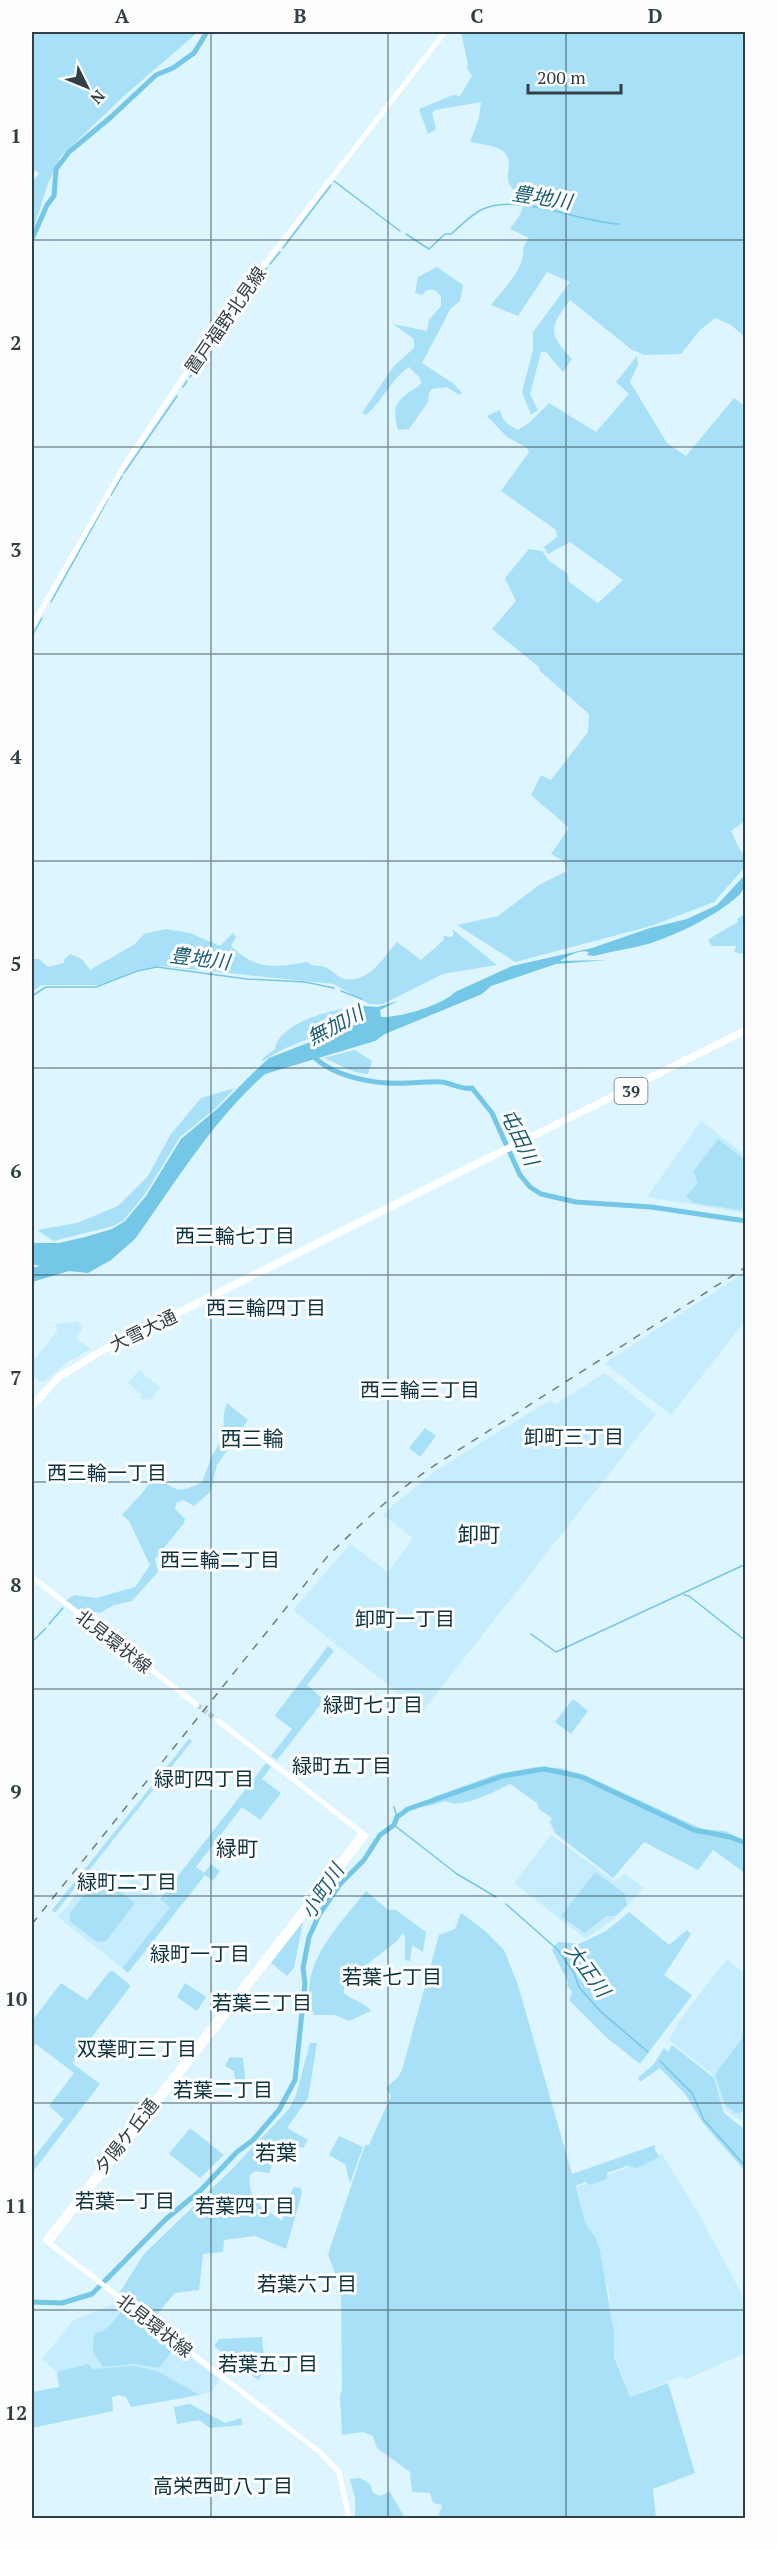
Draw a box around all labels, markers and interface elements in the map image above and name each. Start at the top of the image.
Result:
text: A [115,2,130,29]
text: B [294,2,307,29]
text: C [470,2,484,29]
text: D [648,2,662,29]
north arrow [57,57,117,117]
scale bar [528,57,621,95]
text: 200 m [537,65,586,89]
text: N [86,85,110,109]
text: 1 [10,122,22,149]
water label: 豊地川 [510,179,576,215]
street label: 置戸福野北見線 [179,262,271,378]
text: 2 [10,329,22,356]
text: 3 [10,536,22,563]
text: 4 [10,743,22,770]
water label: 豊地川 [169,941,233,975]
text: 5 [10,950,22,977]
water label: 無加川 [302,998,370,1051]
road number: 39 [614,1078,648,1104]
water label: 屯田川 [495,1104,546,1172]
text: 6 [10,1157,22,1184]
district label: 西三輪七丁目 [175,1222,295,1249]
district label: 西三輪四丁目 [206,1294,326,1321]
street label: 大雪大通 [105,1303,181,1357]
text: 7 [10,1364,22,1391]
district label: 西三輪三丁目 [360,1376,480,1403]
district label: 卸町三丁目 [524,1423,624,1450]
district label: 西三輪 [221,1424,284,1452]
district label: 西三輪一丁目 [47,1459,167,1486]
district label: 卸町 [458,1520,500,1548]
district label: 西三輪二丁目 [160,1546,280,1573]
text: 8 [10,1571,22,1598]
street label: 北見環状線 [71,1604,157,1678]
district label: 卸町一丁目 [355,1605,455,1632]
district label: 緑町七丁目 [323,1691,423,1718]
district label: 緑町五丁目 [292,1752,392,1779]
district label: 緑町四丁目 [154,1765,254,1792]
text: 9 [10,1778,22,1805]
district label: 緑町 [216,1834,258,1862]
water label: 小町川 [294,1857,351,1924]
district label: 緑町二丁目 [77,1868,177,1895]
water label: 大正川 [559,1938,618,2004]
district label: 緑町一丁目 [150,1940,250,1967]
district label: 若葉七丁目 [342,1963,442,1990]
text: 10 [5,1985,27,2012]
district label: 若葉三丁目 [212,1989,312,2016]
district label: 双葉町三丁目 [77,2035,197,2062]
district label: 若葉二丁目 [173,2076,273,2103]
street label: 夕陽ケ丘通 [89,2093,163,2179]
district label: 若葉 [255,2138,297,2166]
district label: 若葉一丁目 [75,2187,175,2214]
text: 11 [5,2192,27,2219]
district label: 若葉四丁目 [195,2192,295,2219]
district label: 若葉六丁目 [257,2270,357,2297]
street label: 北見環状線 [112,2288,198,2362]
district label: 若葉五丁目 [218,2350,318,2377]
text: 12 [5,2399,27,2426]
district label: 高栄西町八丁目 [153,2472,293,2499]

